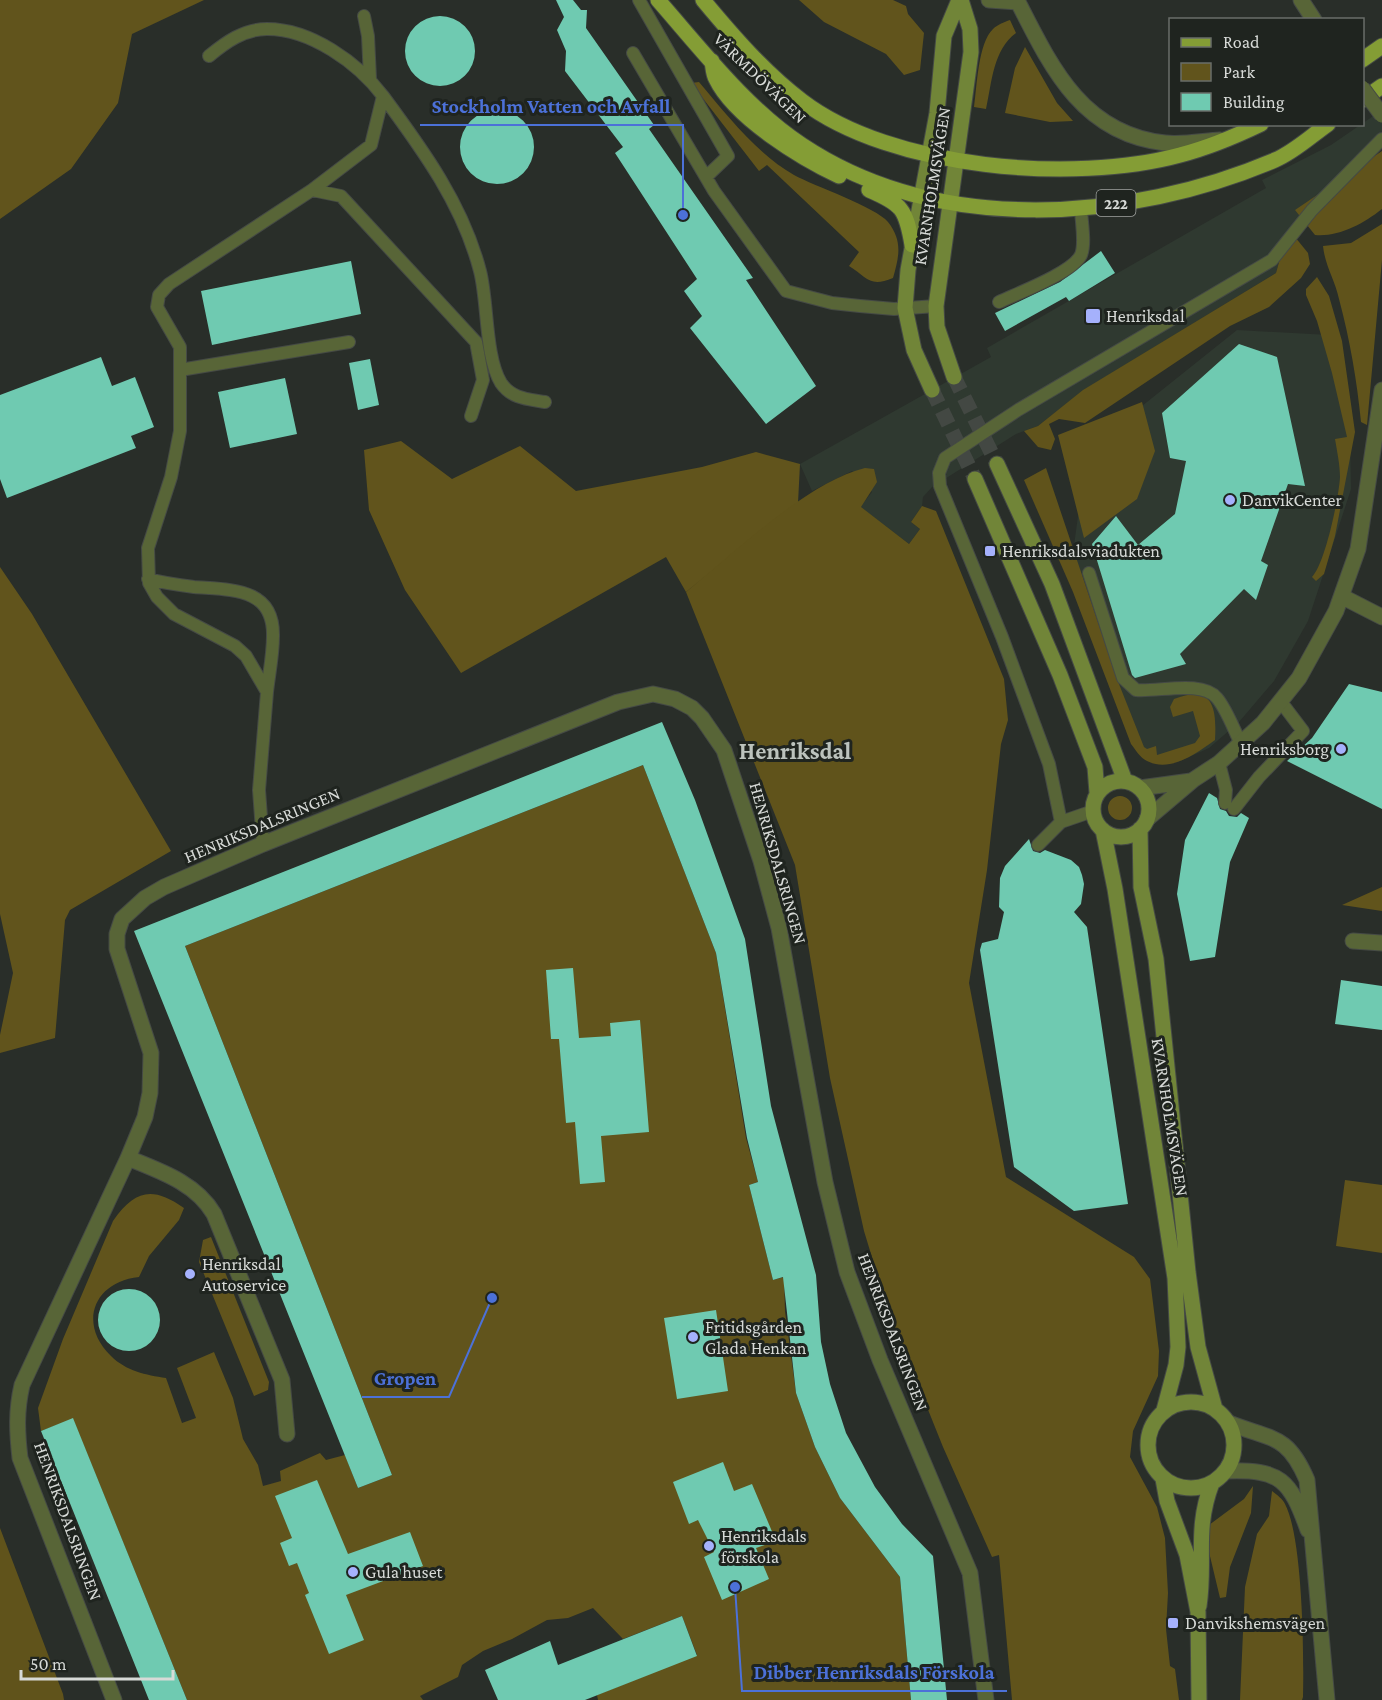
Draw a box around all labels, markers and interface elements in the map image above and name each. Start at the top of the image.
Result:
legend [1169,18,1364,126]
street label: VÄRMDÖVÄGEN [709,29,811,127]
text: Road [1223,32,1260,52]
text: Park [1223,62,1255,82]
callout: Stockholm Vatten och Avfall [420,87,683,125]
text: Building [1223,92,1285,112]
text: Stockholm Vatten och Avfall [432,95,671,117]
street label: KVARNHOLMSVÄGEN [910,105,954,267]
road number: 222 [1096,190,1136,216]
place label: Henriksdal [1106,306,1185,326]
marker: Henriksdal [1084,307,1102,325]
place label: DanvikCenter [1242,490,1342,510]
marker: DanvikCenter [1223,493,1237,507]
place label: Henriksdalsviadukten [1002,541,1160,561]
marker: Henriksdalsviadukten [983,544,997,558]
district label: Henriksdal [739,737,851,764]
place label: Henriksborg [1240,739,1329,759]
marker: Henriksborg [1334,742,1348,756]
street label: HENRIKSDALSRINGEN [745,780,811,946]
street label: HENRIKSDALSRINGEN [181,783,343,867]
street label: KVARNHOLMSVÄGEN [1148,1036,1192,1198]
street label: HENRIKSDALSRINGEN [854,1250,932,1414]
place label: Henriksdal Autoservice [202,1254,286,1295]
marker: Henriksdal Autoservice [183,1267,197,1281]
place label: Fritidsgården Glada Henkan [705,1317,807,1358]
marker: Fritidsgården Glada Henkan [686,1330,700,1344]
callout: Gropen [362,1359,449,1397]
text: Gropen [374,1367,437,1389]
street label: HENRIKSDALSRINGEN [30,1439,106,1603]
place label: Henriksdals förskola [721,1526,807,1567]
marker: Henriksdals förskola [702,1539,716,1553]
place label: Gula huset [365,1562,444,1582]
marker: Gula huset [346,1565,360,1579]
place label: Danvikshemsvägen [1185,1613,1326,1633]
marker: Danvikshemsvägen [1166,1616,1180,1630]
scale bar [21,1643,172,1681]
callout: Dibber Henriksdals Förskola [742,1653,1007,1691]
text: 50 m [30,1654,67,1674]
text: Dibber Henriksdals Förskola [753,1661,995,1683]

